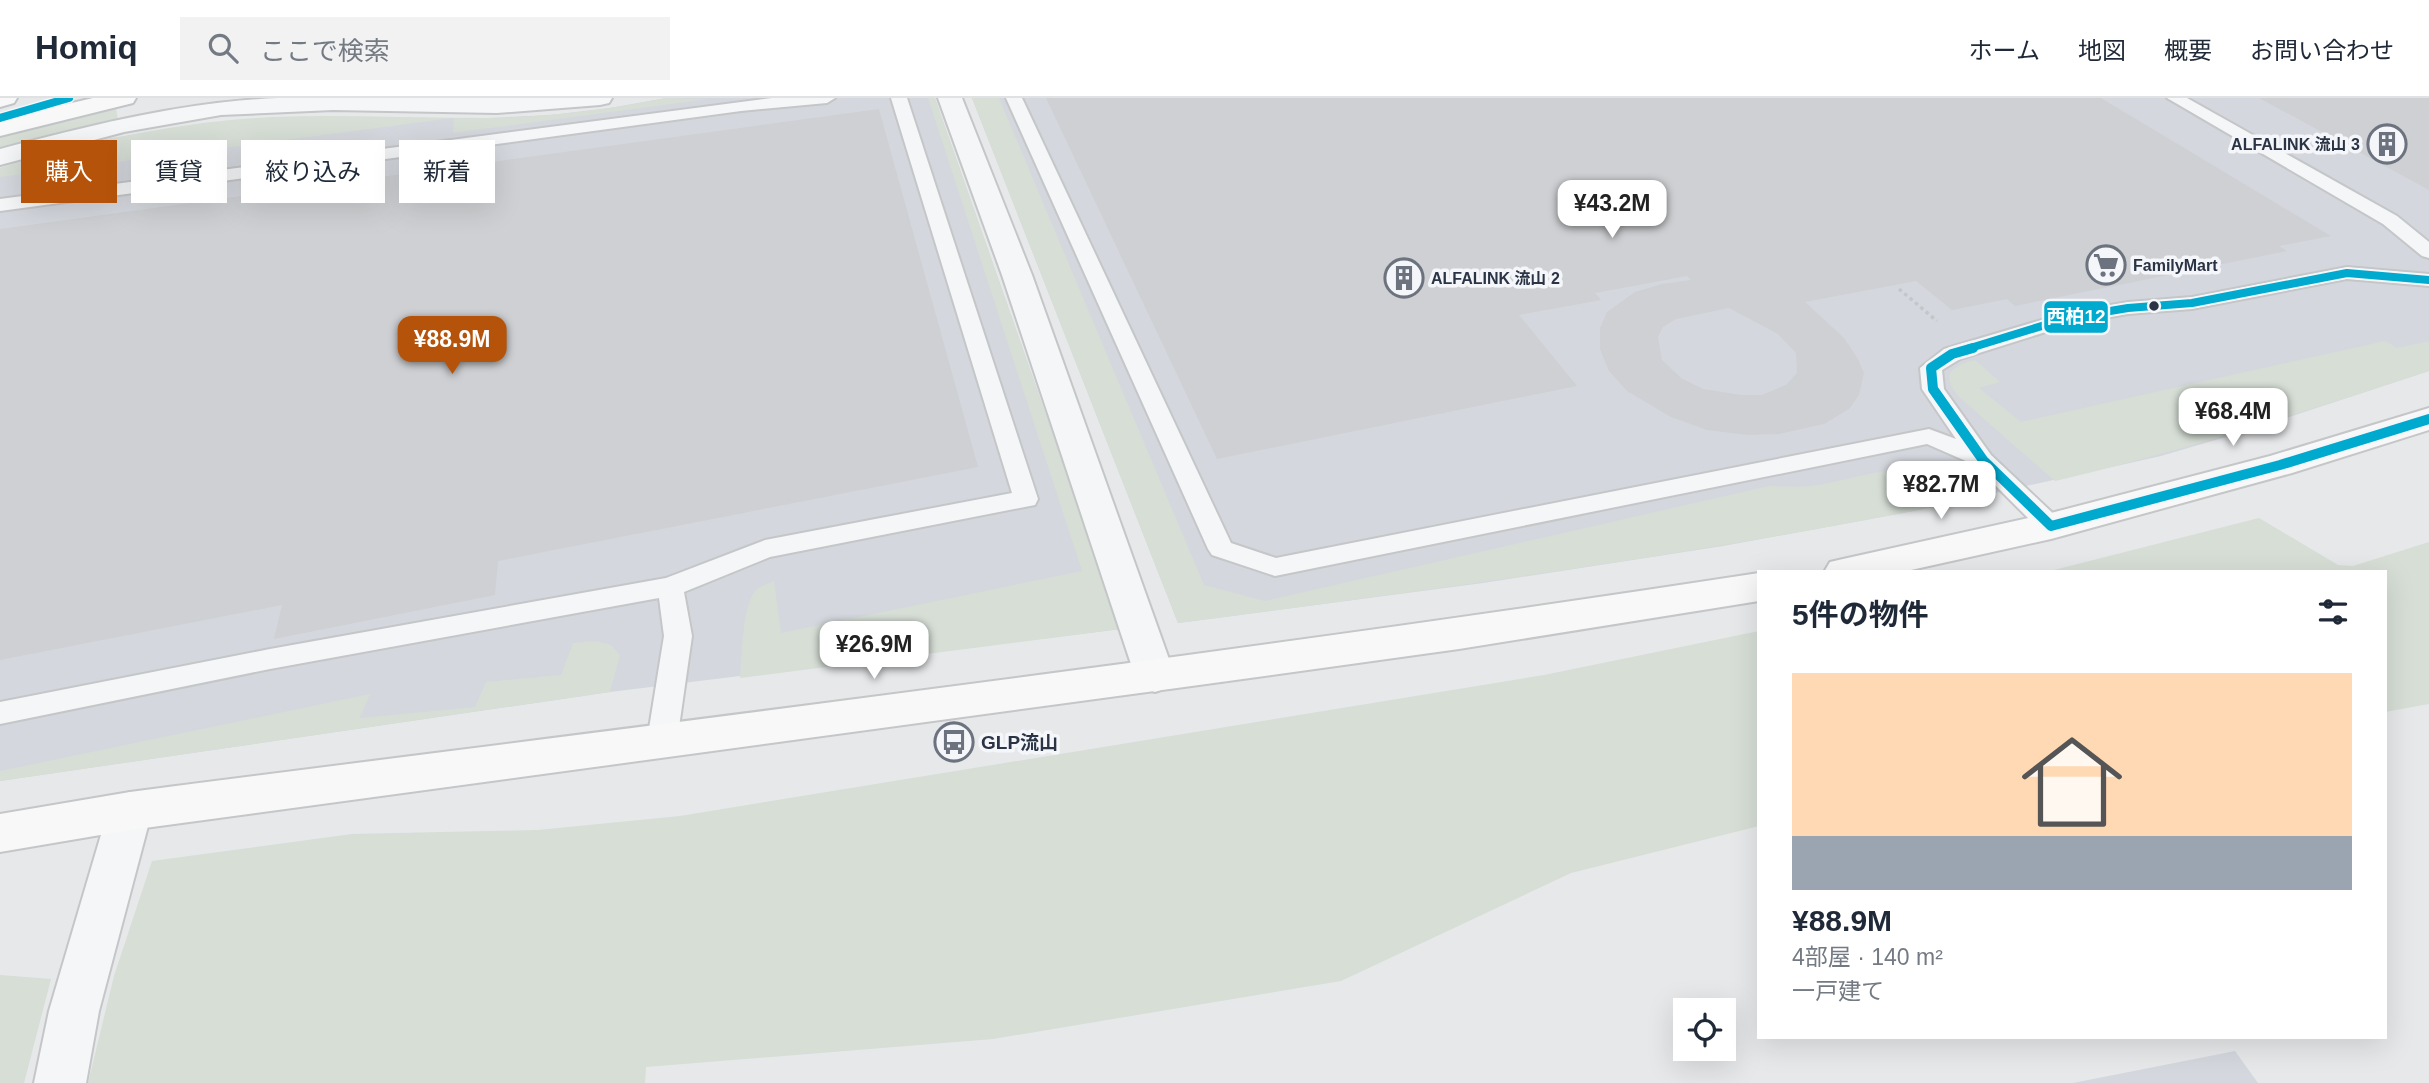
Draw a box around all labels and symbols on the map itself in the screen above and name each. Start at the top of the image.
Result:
building icon: ALFALINK 流山 3 [2366,123,2408,165]
place label: ALFALINK 流山 3 [2231,136,2360,153]
pin: ¥43.2M [1555,180,1669,240]
supermarket icon: FamilyMart [2085,244,2127,286]
building icon: ALFALINK 流山 2 [1383,257,1425,299]
place label: FamilyMart [2133,257,2218,274]
place label: ALFALINK 流山 2 [1431,270,1560,287]
unlabelled marker [2147,299,2161,313]
line badge: 西柏12 [2043,300,2109,334]
text: 西柏12 [2046,306,2106,327]
pin: ¥88.9M [395,316,509,376]
pin: ¥68.4M [2176,388,2290,448]
pin: ¥82.7M [1884,462,1998,521]
pin: ¥26.9M [817,622,931,681]
bus stop icon: GLP流山 [933,721,975,763]
place label: GLP流山 [981,732,1058,753]

